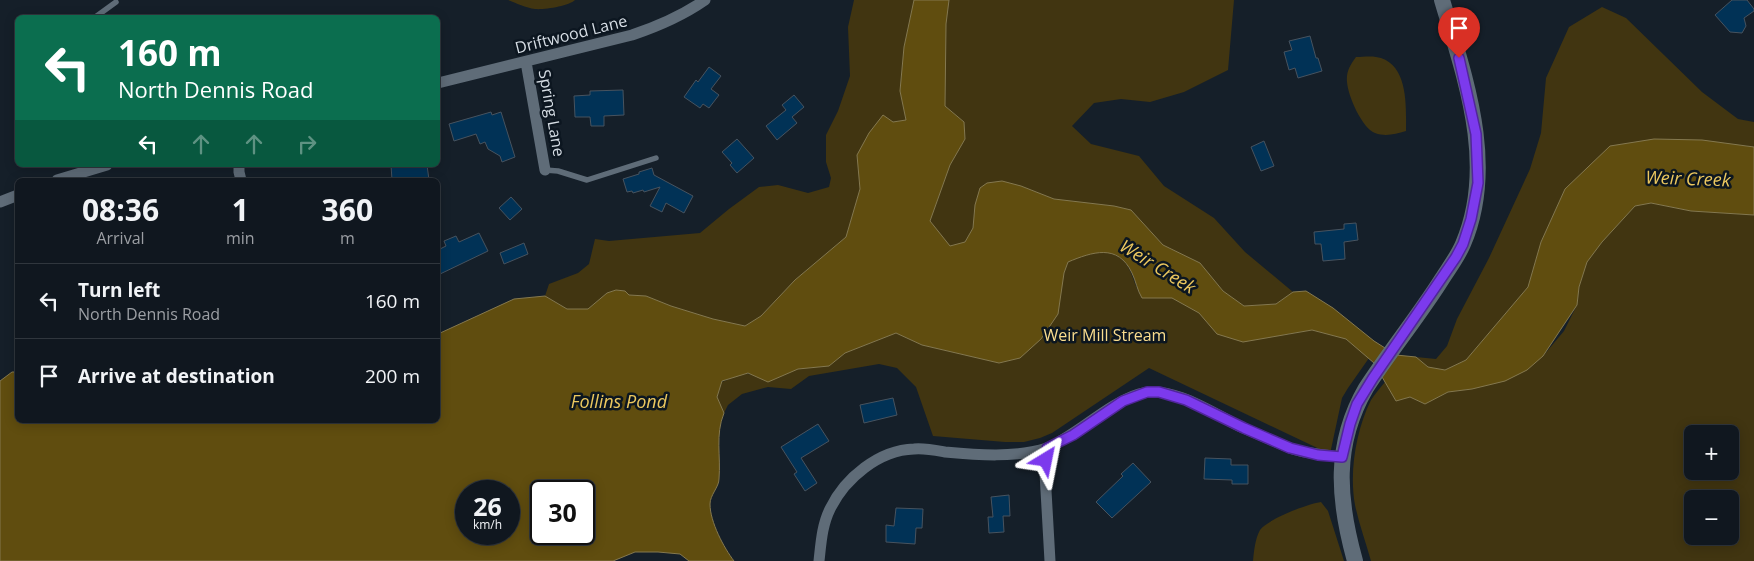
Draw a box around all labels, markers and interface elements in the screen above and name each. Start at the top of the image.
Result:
pin [1438,7,1480,58]
street label: Driftwood Lane [513,9,629,59]
icon: arrive [1445,14,1473,42]
text: 160 m [118,29,222,76]
icon: left [35,35,100,100]
street label: Spring Lane [534,68,570,158]
text: North Dennis Road [118,74,313,104]
icon: left [134,130,162,158]
icon: ahead [187,130,215,158]
icon: ahead [240,130,268,158]
icon: right [293,130,321,158]
water label: Weir Creek [1645,165,1732,192]
text: 08:36 [82,189,159,230]
text: 1 [232,189,249,230]
text: 360 [322,189,373,230]
text: Arrival [96,227,145,249]
text: min [226,227,255,249]
text: m [340,227,355,249]
water label: Weir Creek [1116,233,1201,299]
text: Turn left [78,277,160,303]
icon: left [35,287,63,315]
text: 160 m [365,288,420,314]
text: North Dennis Road [78,303,220,325]
park label: Weir Mill Stream [1044,324,1166,346]
icon: arrive [35,362,63,390]
text: Arrive at destination [78,363,275,389]
text: 200 m [365,363,420,389]
water label: Follins Pond [571,389,668,413]
map controls [1684,425,1739,545]
button: + [1684,425,1739,480]
position arrow [1019,433,1071,485]
speed limit sign: 30 [530,480,595,545]
text: 26 [473,489,502,523]
button: − [1684,490,1739,545]
text: km/h [473,516,502,533]

